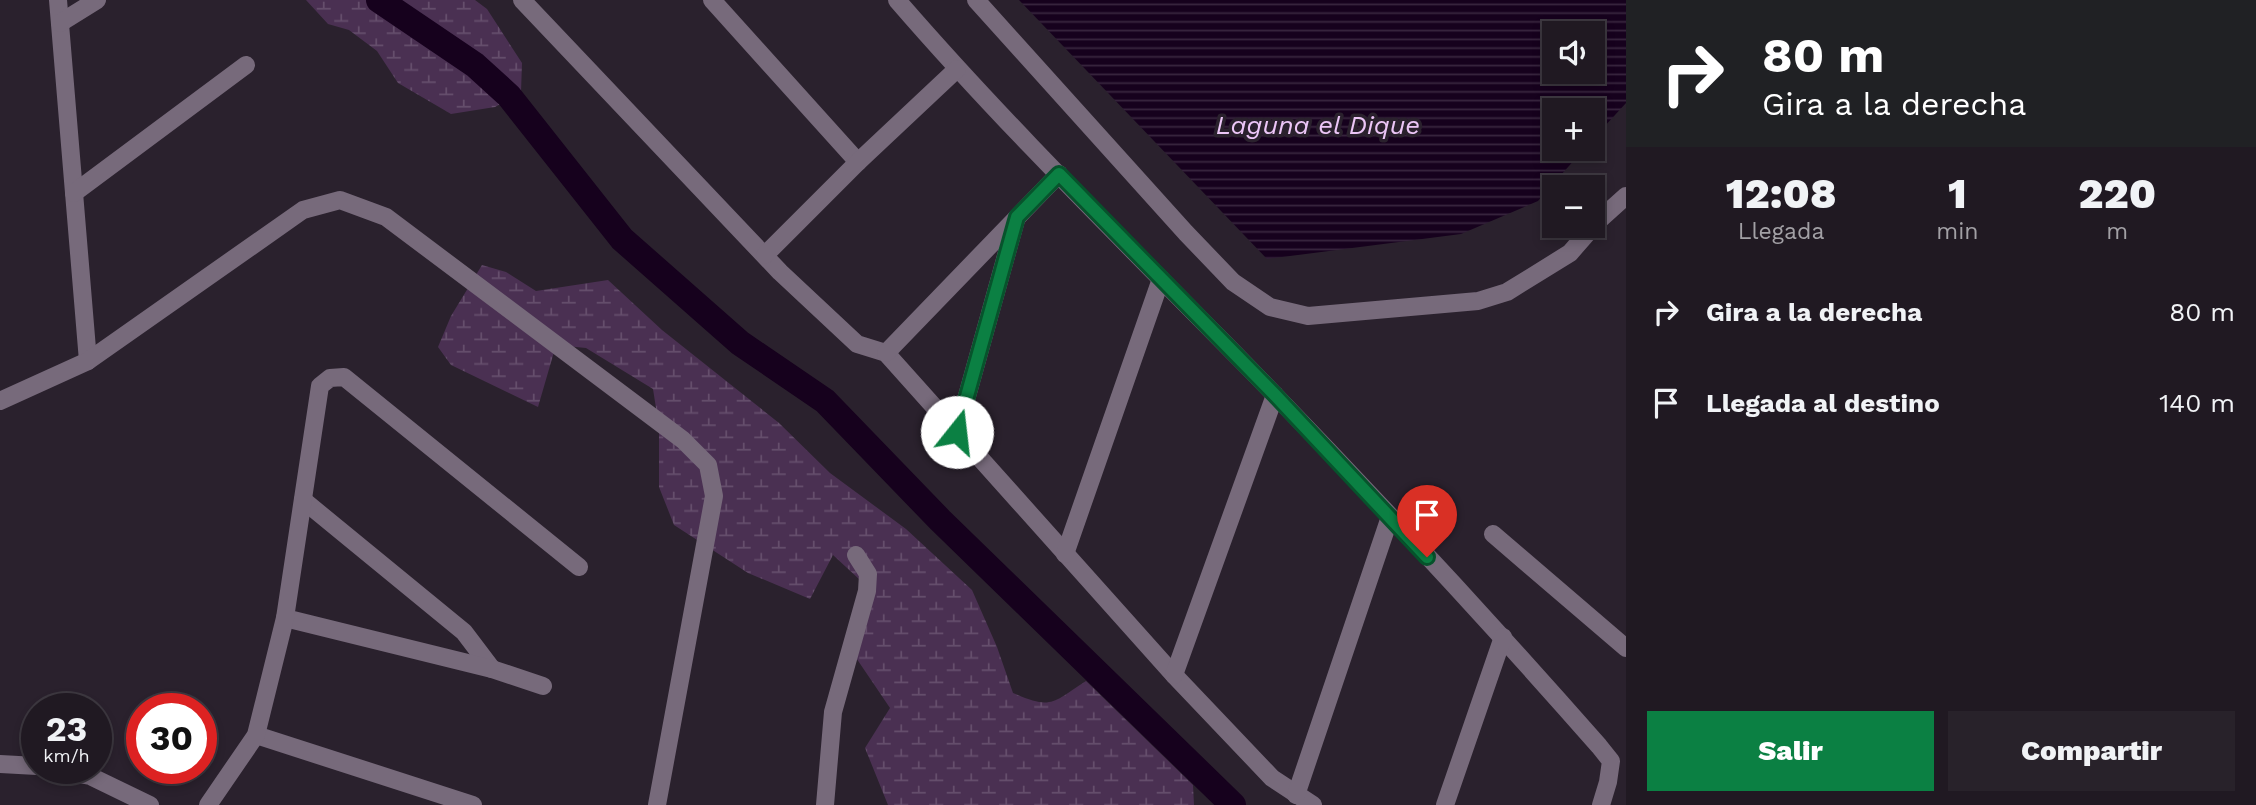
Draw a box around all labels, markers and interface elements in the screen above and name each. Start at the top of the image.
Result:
map controls [1542,21,1605,238]
button: sound [1542,21,1605,84]
text: 80 m [1762,26,1884,84]
icon: right [1647,28,1738,119]
text: Gira a la derecha [1762,85,2026,123]
button: + [1542,98,1605,161]
water label: Laguna el Dique [1216,110,1420,140]
text: 12:08 [1726,169,1836,218]
text: 1 [1948,169,1967,218]
text: 220 [2078,169,2156,218]
button: − [1542,175,1605,238]
text: Llegada [1738,218,1824,245]
text: min [1936,218,1979,245]
text: m [2106,218,2128,245]
icon: right [1647,293,1685,331]
text: Gira a la derecha [1706,297,1922,327]
text: 80 m [2169,297,2235,327]
icon: arrive [1647,384,1685,422]
text: Llegada al destino [1706,388,1940,418]
text: 140 m [2159,388,2235,418]
position arrow [920,395,994,469]
pin [1397,485,1457,557]
icon: arrive [1408,496,1446,534]
speed limit sign: 30 [126,693,217,784]
text: 23 [46,708,87,750]
button: Salir [1647,711,1934,791]
button: Compartir [1948,711,2235,791]
text: km/h [43,745,90,766]

